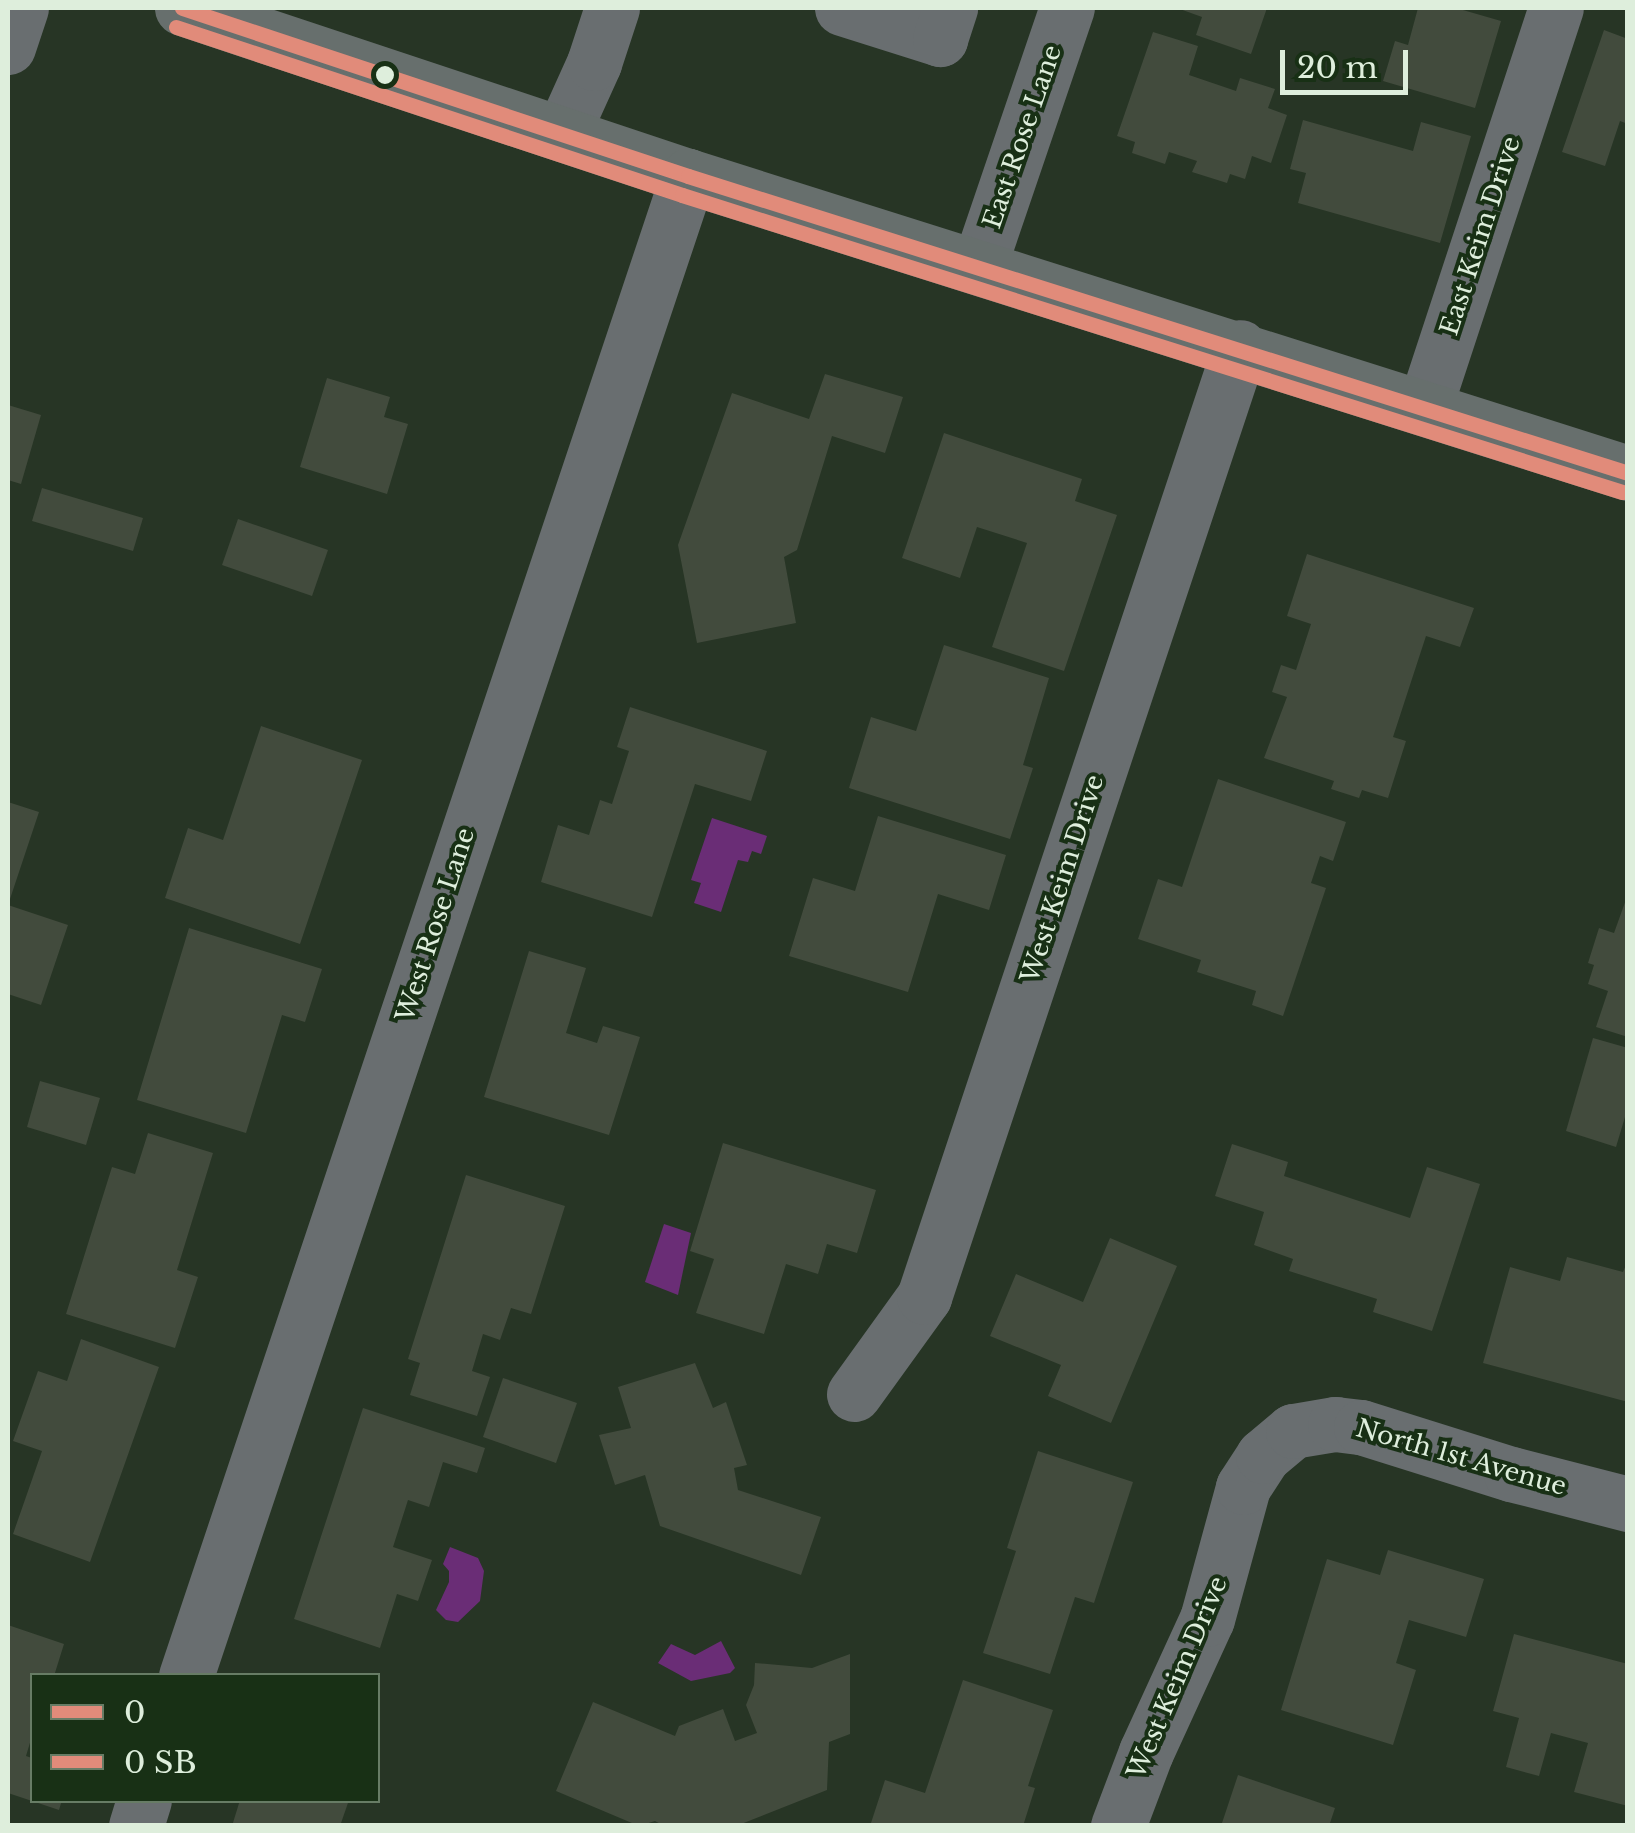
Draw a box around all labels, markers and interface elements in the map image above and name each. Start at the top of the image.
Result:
scale bar [1285,30,1412,92]
street label: East Rose Lane [978,41,1068,233]
text: 20 m [1297,49,1378,86]
unlabelled marker [375,65,395,85]
street label: East Keim Drive [1435,133,1527,339]
street label: West Keim Drive [1015,771,1111,987]
street label: West Rose Lane [391,824,481,1026]
street label: North 1st Avenue [1352,1414,1570,1502]
street label: West Keim Drive [1122,1572,1234,1784]
legend [30,1673,380,1803]
text: 0 [124,1694,145,1731]
text: 0 SB [124,1744,196,1781]

